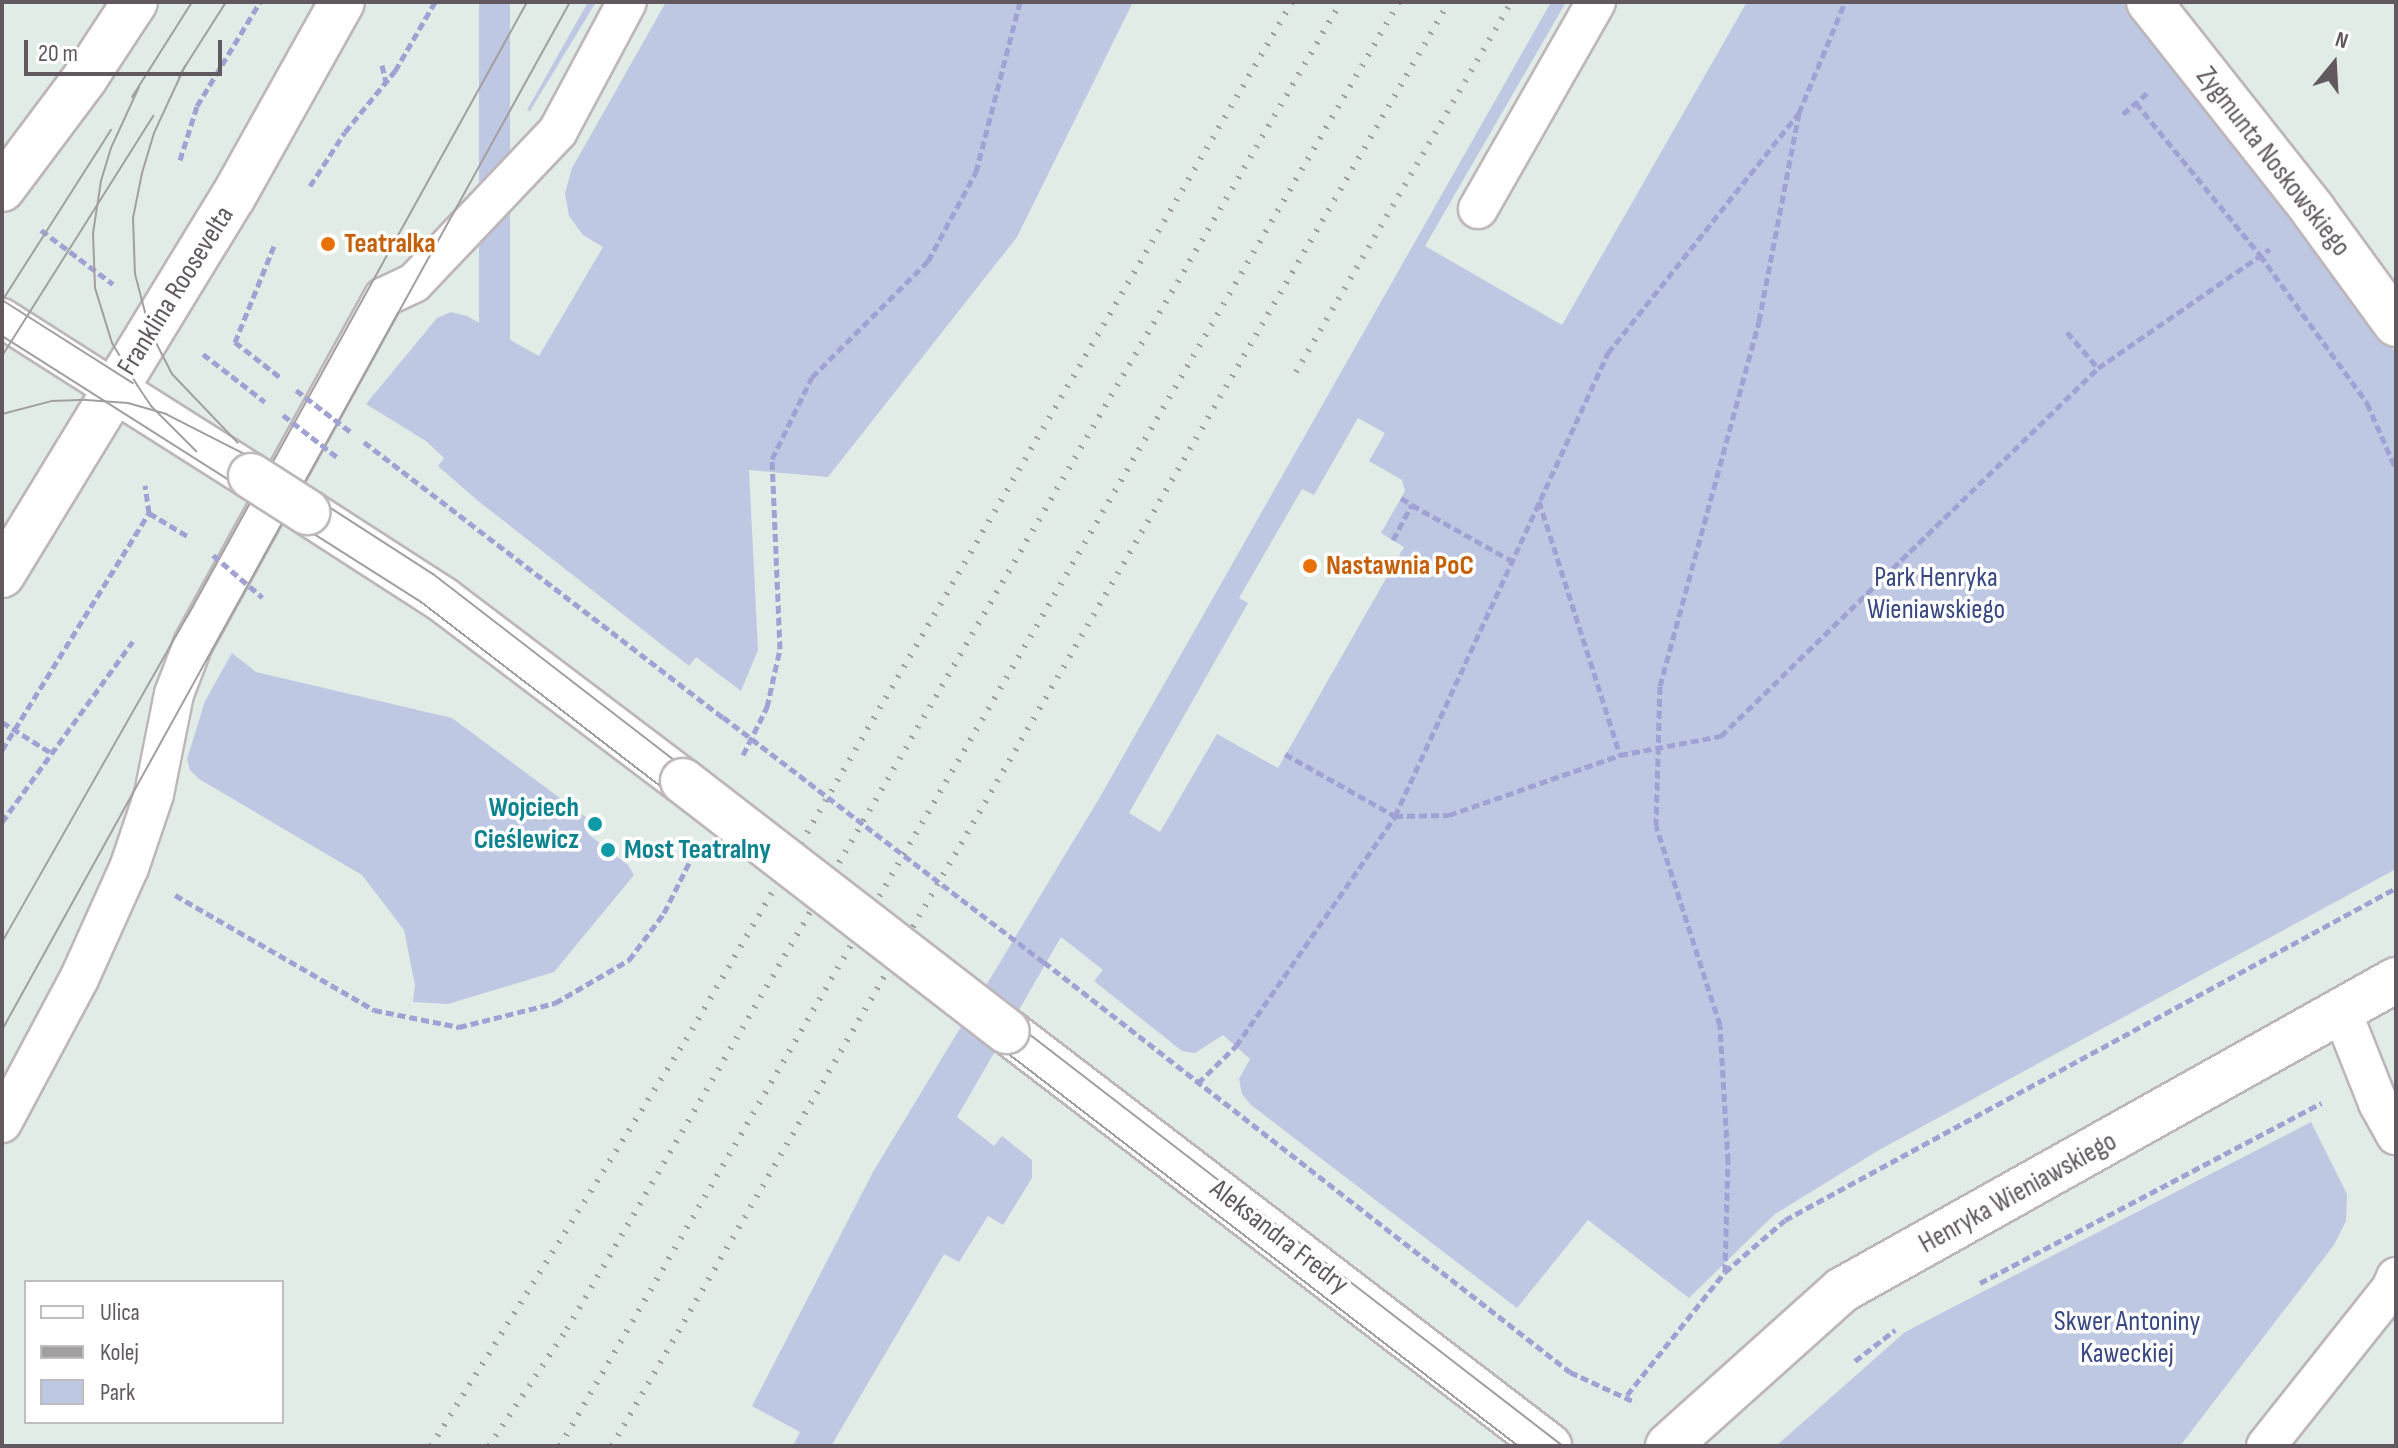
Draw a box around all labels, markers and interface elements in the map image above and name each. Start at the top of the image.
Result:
scale bar [28,24,226,74]
north arrow [2294,24,2374,104]
text: N [2332,26,2351,55]
text: 20 m [38,39,78,68]
street label: Zygmunta Noskowskiego [2189,61,2357,263]
street label: Franklina Roosevelta [111,200,241,382]
place label: Teatralka [344,227,436,261]
marker: Teatralka [319,235,337,253]
place label: Nastawnia PoC [1326,549,1474,583]
marker: Nastawnia PoC [1301,557,1319,575]
park label: Park Henryka Wieniawskiego [1867,561,2005,627]
place label: Wojciech Cieślewicz [474,791,579,857]
marker: Wojciech Cieślewicz [586,815,604,833]
place label: Most Teatralny [624,833,771,867]
marker: Most Teatralny [599,841,617,859]
street label: Henryka Wieniawskiego [1913,1125,2123,1261]
street label: Aleksandra Fredry [1203,1173,1355,1301]
legend [24,1280,284,1424]
text: Ulica [100,1298,140,1327]
park label: Skwer Antoniny Kaweckiej [2054,1305,2200,1371]
text: Kolej [100,1338,139,1367]
text: Park [100,1378,135,1407]

